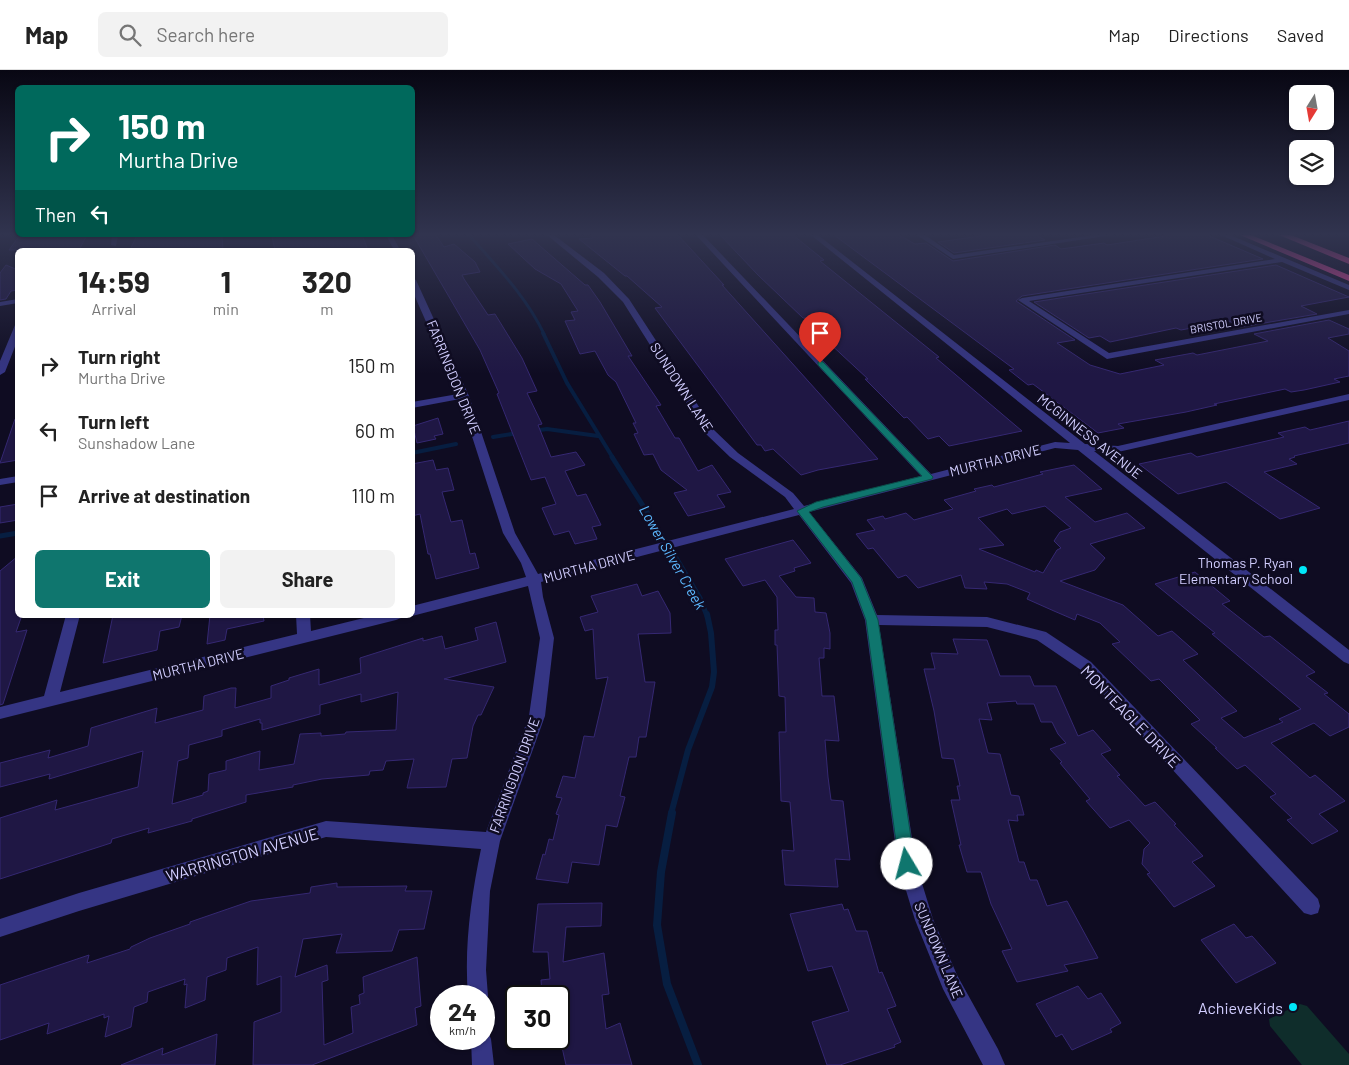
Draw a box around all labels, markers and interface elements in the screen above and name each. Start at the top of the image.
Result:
search box [98,12,448,57]
text: Map [25,20,68,49]
icon: search [116,21,144,49]
text: Search here [156,23,255,46]
text: Map [1108,24,1140,46]
text: Directions [1168,24,1249,46]
text: Saved [1277,24,1324,46]
north arrow [1289,85,1334,130]
map controls [1289,85,1334,185]
text: 150 m [118,104,205,146]
icon: right [35,105,100,170]
button: layers [1289,140,1334,185]
text: Murtha Drive [118,146,238,172]
icon: left [86,200,114,228]
text: Then [35,203,76,226]
text: 14:59 [78,263,150,299]
text: 1 [221,263,231,299]
text: 320 [302,263,352,299]
text: Arrival [92,299,136,318]
text: min [213,299,239,318]
text: m [320,299,334,318]
street label: BRISTOL DRIVE [1189,310,1263,336]
pin [799,312,841,363]
street label: FARRINGDON DRIVE [423,317,485,437]
icon: arrive [806,319,834,347]
street label: SUNDOWN LANE [647,339,717,435]
text: Turn right [78,345,160,368]
icon: right [35,352,63,380]
text: 150 m [348,354,395,377]
text: Murtha Drive [78,368,166,387]
street label: MCGINNESS AVENUE [1034,390,1146,482]
text: Turn left [78,410,149,433]
icon: left [35,417,63,445]
text: 60 m [355,419,395,442]
text: Sunshadow Lane [78,433,195,452]
street label: MURTHA DRIVE [948,440,1042,480]
icon: arrive [35,482,63,510]
text: Arrive at destination [78,484,250,507]
text: 110 m [351,484,395,507]
water label: Lower Silver Creek [636,502,710,613]
street label: MURTHA DRIVE [542,546,636,586]
button: Exit [35,550,210,608]
button: Share [220,550,395,608]
place label: Thomas P. Ryan Elementary School [1179,554,1293,587]
marker: Thomas P. Ryan Elementary School [1297,564,1309,576]
street label: MURTHA DRIVE [151,644,245,684]
street label: MONTEAGLE DRIVE [1077,661,1185,771]
street label: FARRINGDON DRIVE [485,715,543,835]
street label: WARRINGTON AVENUE [164,823,320,885]
position arrow [880,837,932,889]
street label: SUNDOWN LANE [911,899,967,1001]
speed limit sign: 30 [505,985,570,1050]
text: 24 [448,996,477,1026]
place label: AchieveKids [1198,998,1283,1017]
marker: AchieveKids [1287,1001,1299,1013]
text: km/h [449,1023,476,1037]

